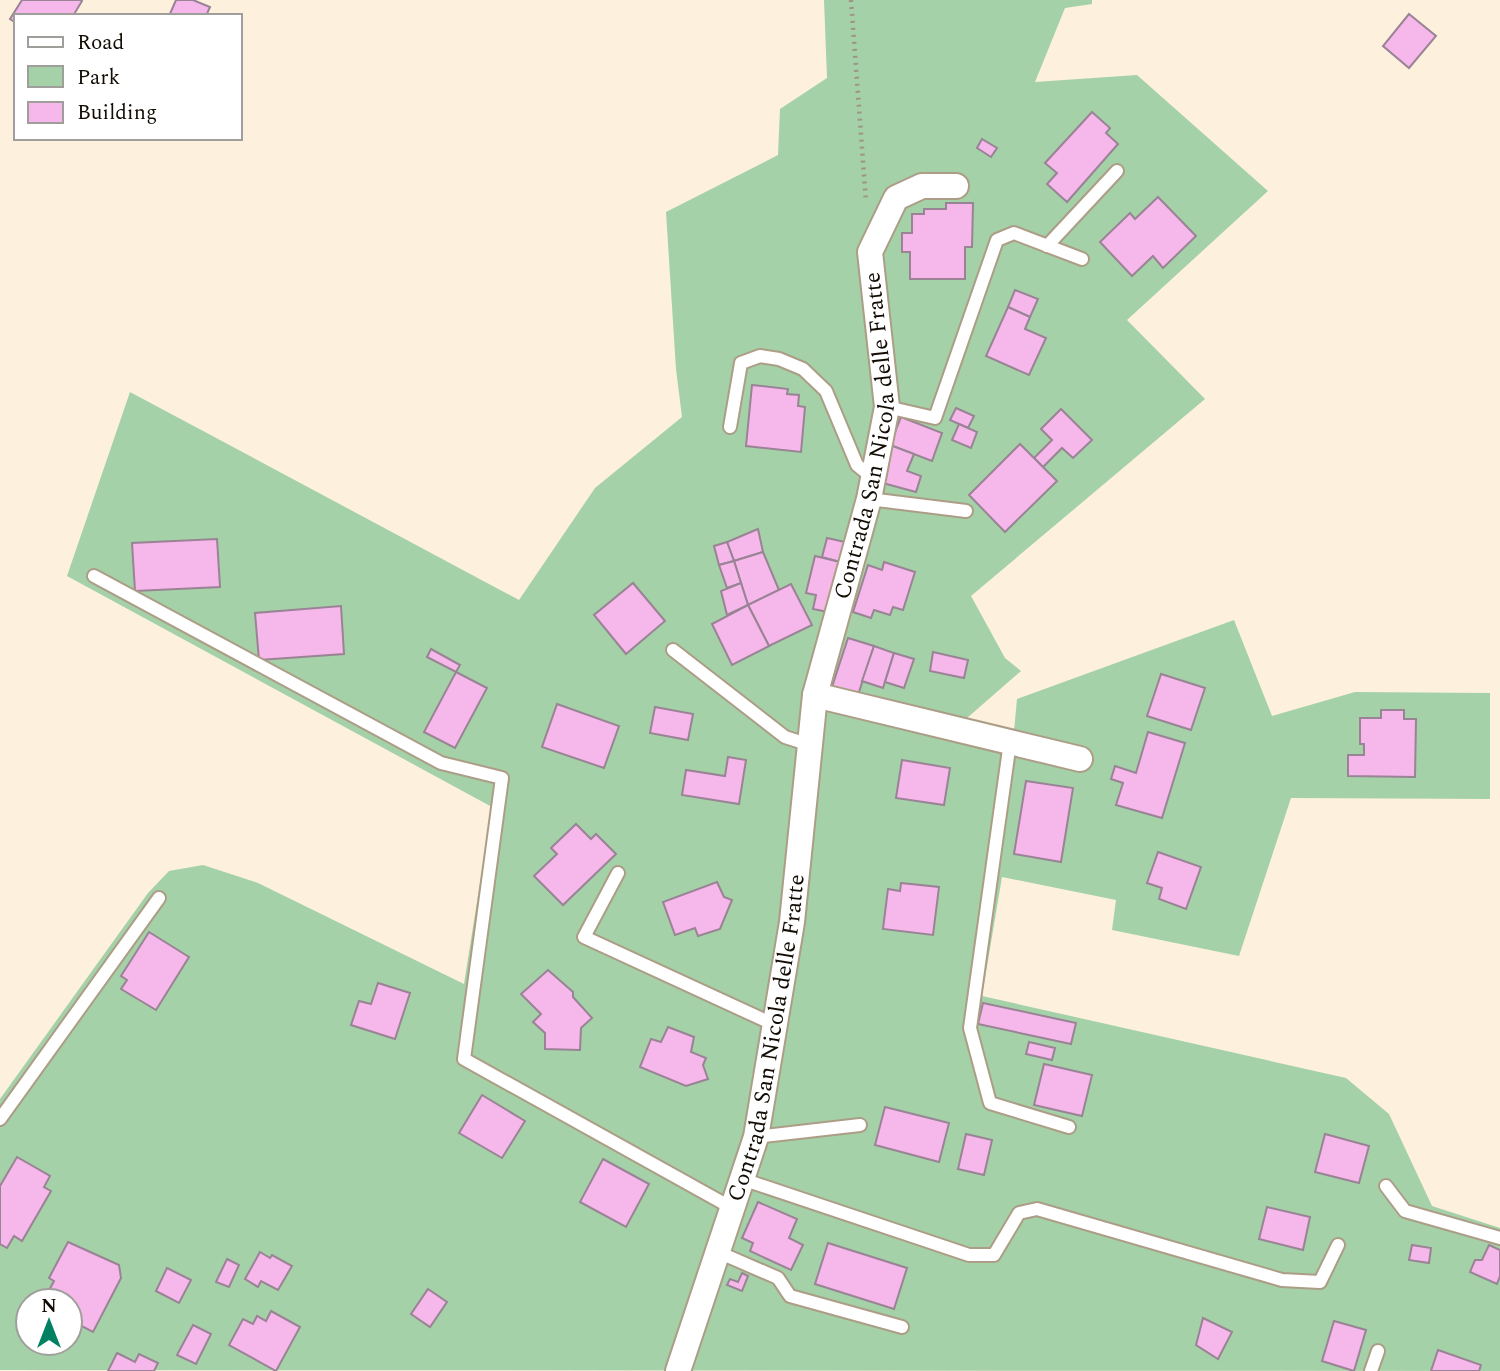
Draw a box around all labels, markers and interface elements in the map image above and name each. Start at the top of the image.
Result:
legend [14,14,242,140]
text: Road [77,27,124,59]
text: Park [77,62,121,94]
text: Building [77,97,157,129]
street label: Contrada San Nicola delle Fratte [825,270,905,604]
street label: Contrada San Nicola delle Fratte [718,873,814,1206]
north arrow [14,1287,84,1357]
text: N [41,1292,57,1321]

